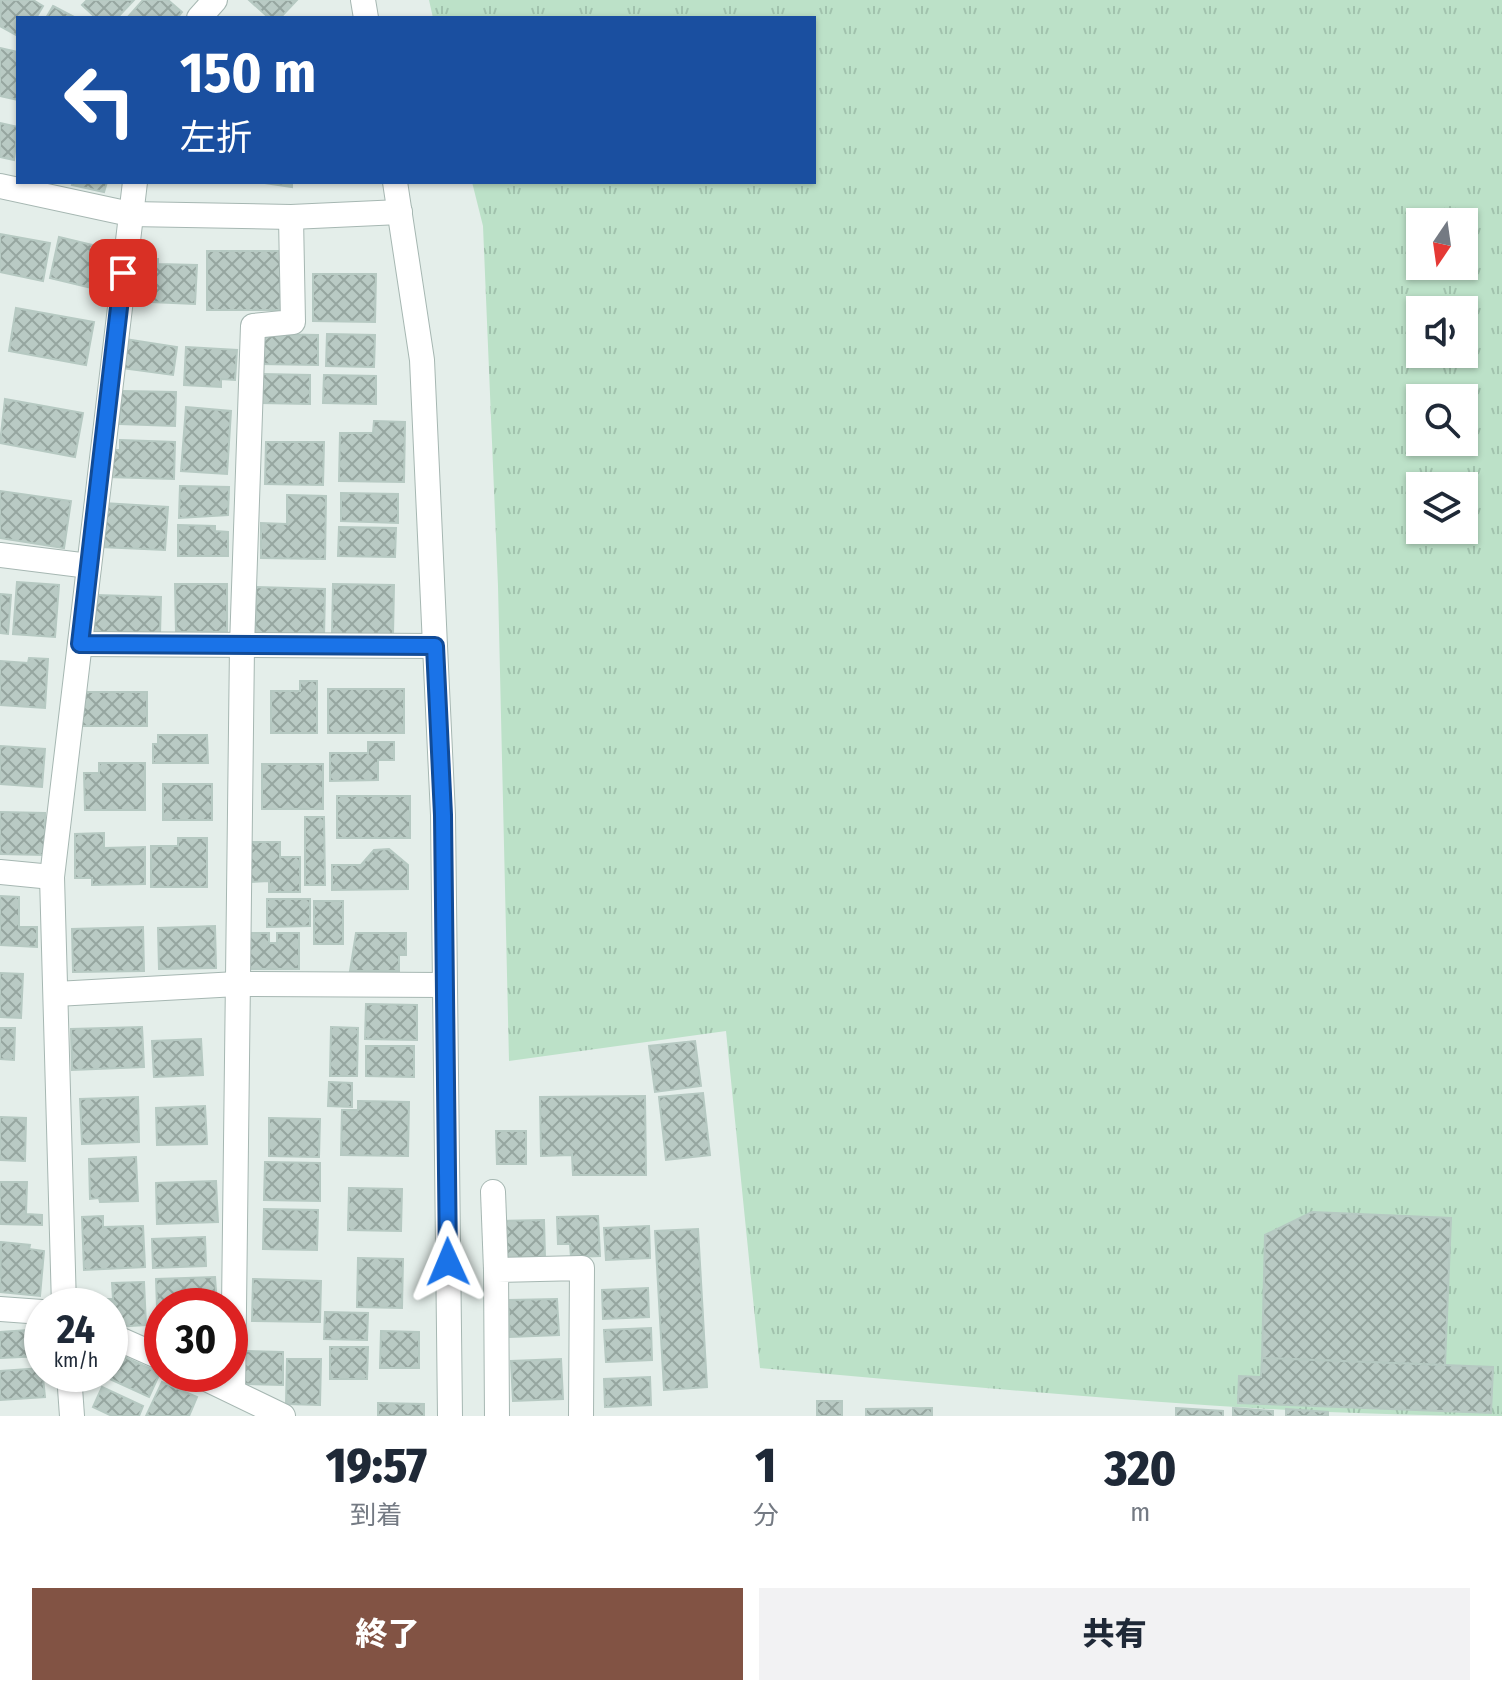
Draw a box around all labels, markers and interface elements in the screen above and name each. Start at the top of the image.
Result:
text: 150 m [180,40,316,107]
icon: left [48,48,152,152]
text: 左折 [180,116,252,160]
north arrow [1406,208,1478,280]
map controls [1406,208,1478,544]
pin [89,239,157,307]
icon: arrive [101,251,145,295]
button: sound [1406,296,1478,368]
button: search [1406,384,1478,456]
button: layers [1406,472,1478,544]
position arrow [406,1220,490,1304]
speed limit sign: 30 [144,1288,248,1392]
text: 24 [57,1306,95,1354]
text: km/h [54,1348,98,1372]
text: 19:57 [326,1437,427,1495]
text: 1 [755,1437,776,1495]
text: 320 [1104,1440,1176,1498]
text: m [1130,1497,1150,1528]
text: 到着 [350,1500,402,1531]
text: 分 [753,1500,779,1531]
button: 終了 [32,1588,743,1680]
button: 共有 [759,1588,1470,1680]

